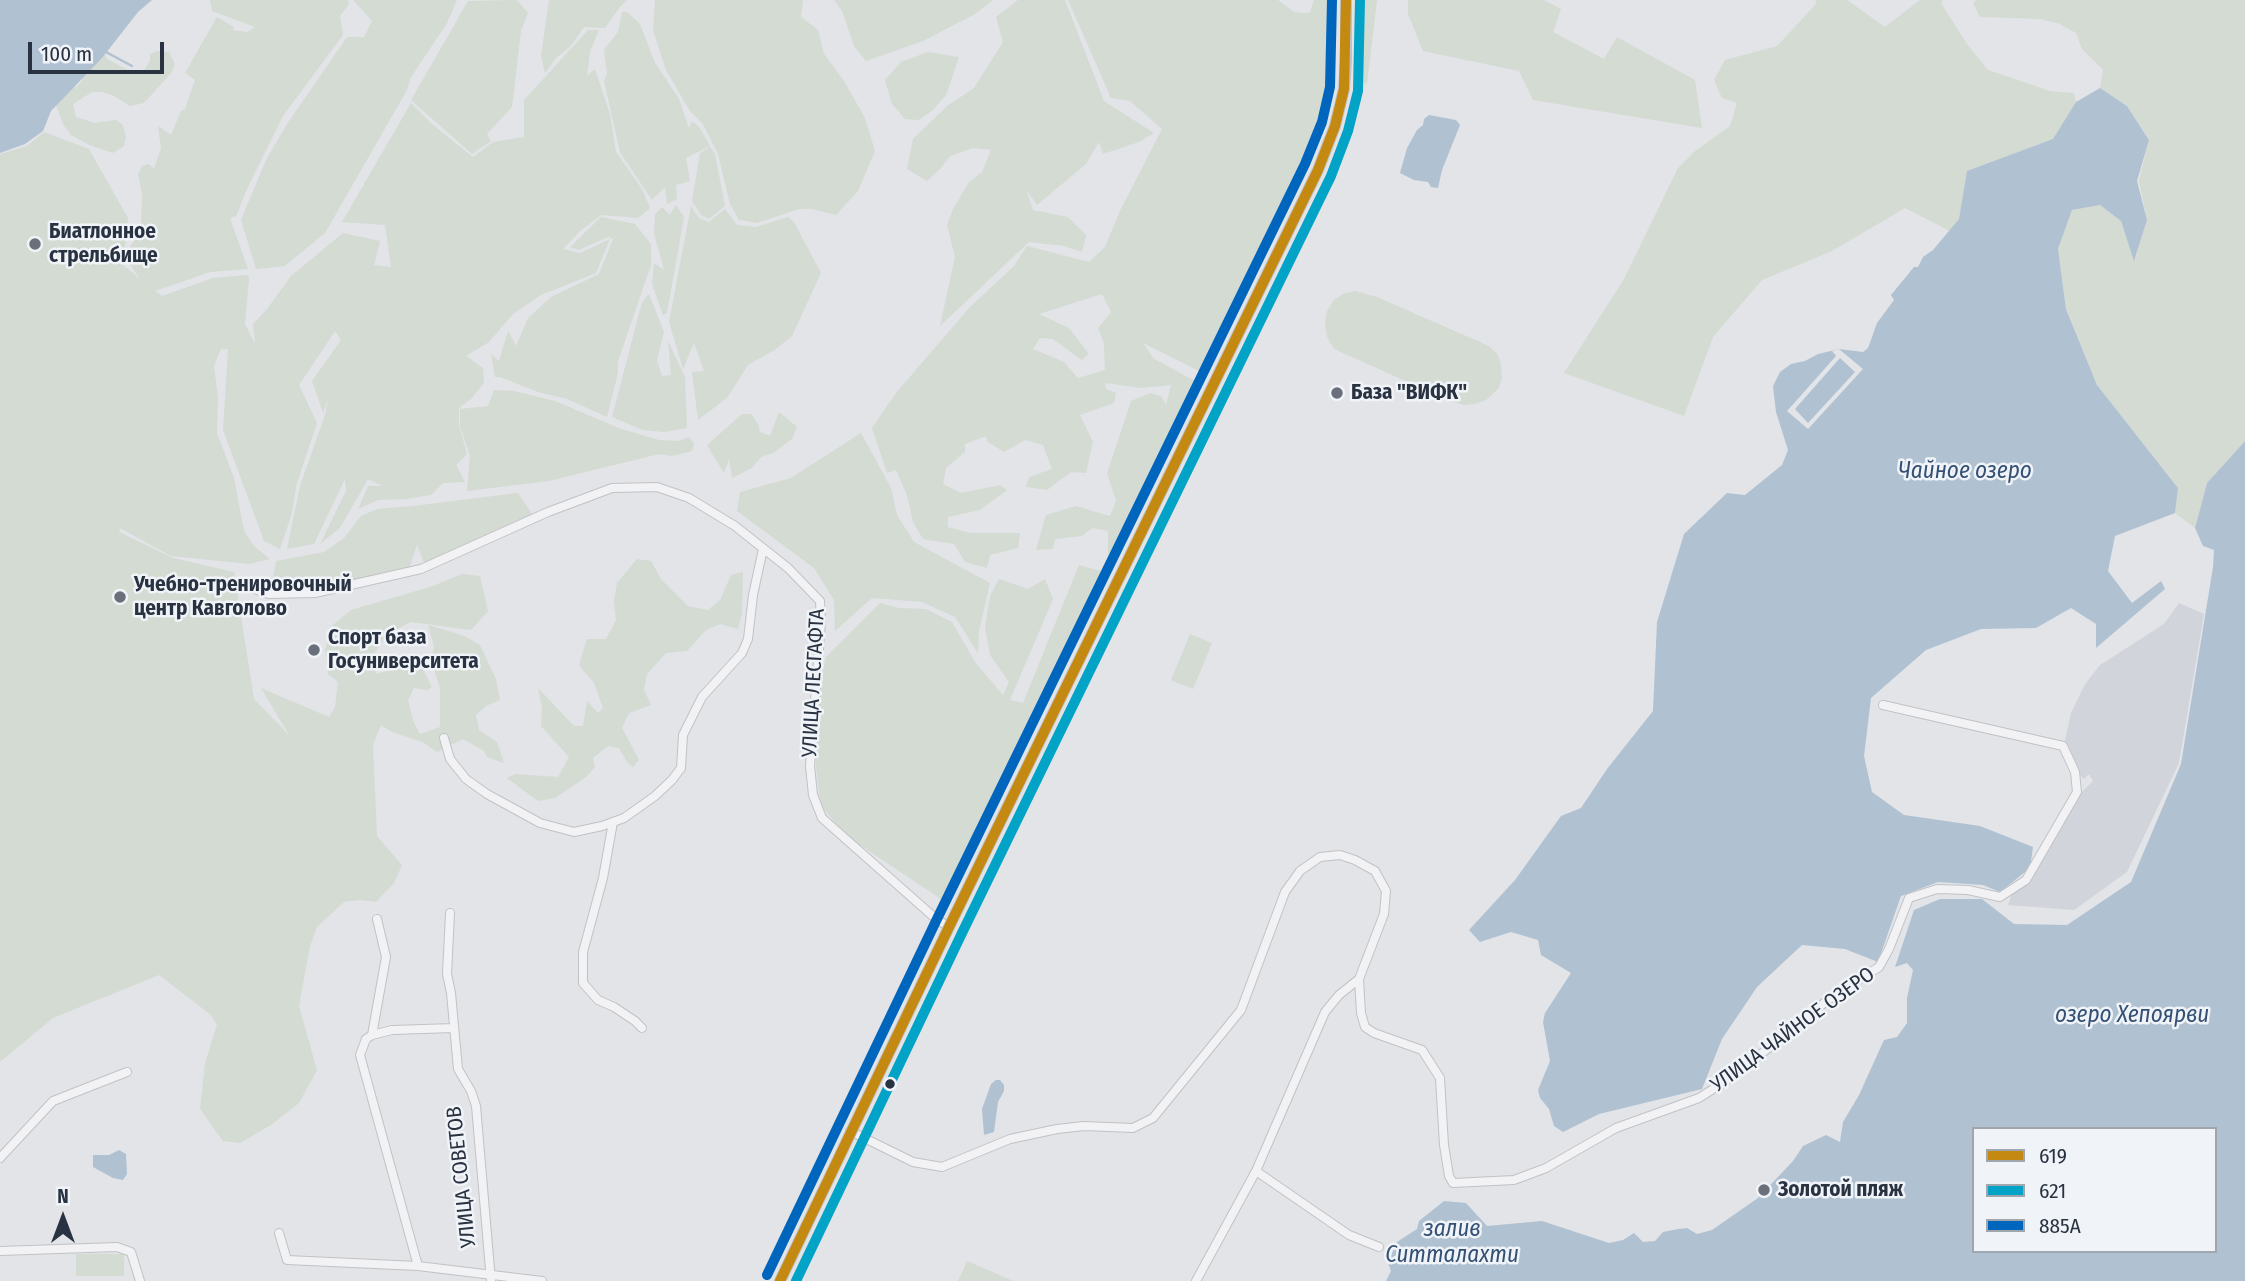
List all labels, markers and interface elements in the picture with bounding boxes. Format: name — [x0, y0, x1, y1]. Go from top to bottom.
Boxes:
scale bar — [32, 28, 168, 72]
text: 100 m — [41, 41, 92, 67]
place label: Биатлонное стрельбище — [49, 219, 158, 269]
marker: Биатлонное стрельбище — [27, 236, 43, 252]
place label: База "ВИФК" — [1351, 380, 1467, 406]
marker: База "ВИФК" — [1329, 385, 1345, 401]
water label: Чайное озеро — [1898, 458, 2032, 486]
place label: Учебно-тренировочный центр Кавголово — [134, 572, 352, 622]
marker: Учебно-тренировочный центр Кавголово — [112, 589, 128, 605]
street label: УЛИЦА ЛЕСГАФТА — [798, 608, 830, 758]
place label: Спорт база Госуниверситета — [328, 625, 479, 675]
marker: Спорт база Госуниверситета — [306, 642, 322, 658]
street label: УЛИЦА ЧАЙНОЕ ОЗЕРО — [1706, 962, 1880, 1098]
water label: озеро Хепоярви — [2055, 1002, 2209, 1030]
unlabelled marker — [883, 1077, 897, 1091]
street label: УЛИЦА СОВЕТОВ — [442, 1105, 482, 1249]
legend — [1972, 1127, 2217, 1253]
text: 619 — [2039, 1143, 2067, 1169]
place label: Золотой пляж — [1778, 1177, 1903, 1203]
text: 621 — [2039, 1178, 2066, 1204]
marker: Золотой пляж — [1756, 1182, 1772, 1198]
north arrow — [28, 1183, 98, 1253]
text: N — [57, 1185, 69, 1208]
text: 885А — [2039, 1213, 2081, 1239]
water label: залив Ситталахти — [1385, 1216, 1519, 1270]

